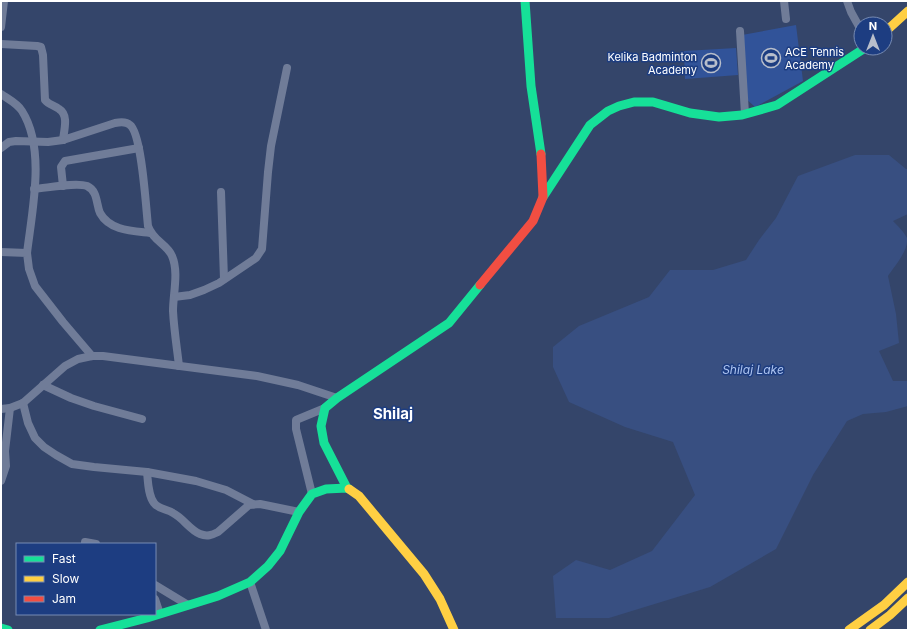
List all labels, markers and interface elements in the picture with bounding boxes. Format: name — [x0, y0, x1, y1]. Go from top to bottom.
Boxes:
north arrow — [853, 16, 893, 56]
text: N — [869, 19, 877, 33]
place label: ACE Tennis Academy — [785, 45, 844, 72]
sports icon: ACE Tennis Academy — [760, 47, 782, 69]
place label: Kelika Badminton Academy — [608, 50, 697, 77]
sports icon: Kelika Badminton Academy — [700, 52, 722, 74]
water label: Shilaj Lake — [722, 362, 784, 377]
district label: Shilaj — [373, 404, 413, 423]
legend — [16, 543, 156, 615]
text: Fast — [52, 551, 76, 566]
text: Slow — [52, 571, 80, 586]
text: Jam — [52, 591, 76, 606]

